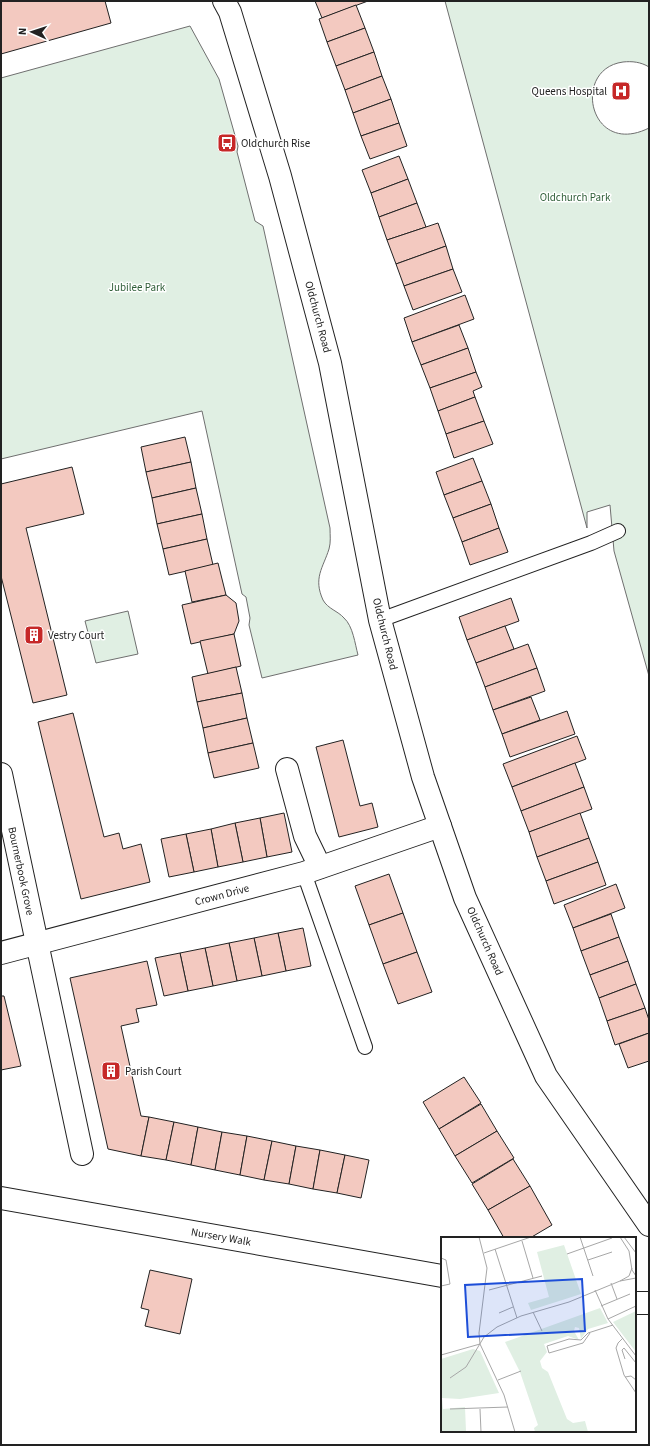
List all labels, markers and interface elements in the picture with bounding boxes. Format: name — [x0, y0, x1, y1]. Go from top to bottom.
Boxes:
north arrow — [12, 12, 52, 52]
text: N — [15, 27, 30, 36]
hospital icon: Queens Hospital — [610, 80, 632, 102]
place label: Queens Hospital — [532, 84, 607, 99]
bus stop icon: Oldchurch Rise — [216, 132, 238, 154]
place label: Oldchurch Rise — [241, 136, 311, 151]
park label: Oldchurch Park — [540, 190, 611, 205]
street label: Oldchurch Road — [301, 279, 335, 355]
park label: Jubilee Park — [109, 280, 166, 295]
street label: Oldchurch Road — [369, 596, 401, 672]
building icon: Vestry Court — [23, 624, 45, 646]
place label: Vestry Court — [48, 628, 105, 643]
street label: Bournerbook Grove — [4, 825, 38, 917]
street label: Crown Drive — [193, 880, 251, 909]
street label: Oldchurch Road — [463, 904, 507, 978]
building icon: Parish Court — [100, 1060, 122, 1082]
place label: Parish Court — [125, 1064, 182, 1079]
street label: Nursery Walk — [190, 1224, 253, 1250]
inset map — [441, 1237, 636, 1432]

